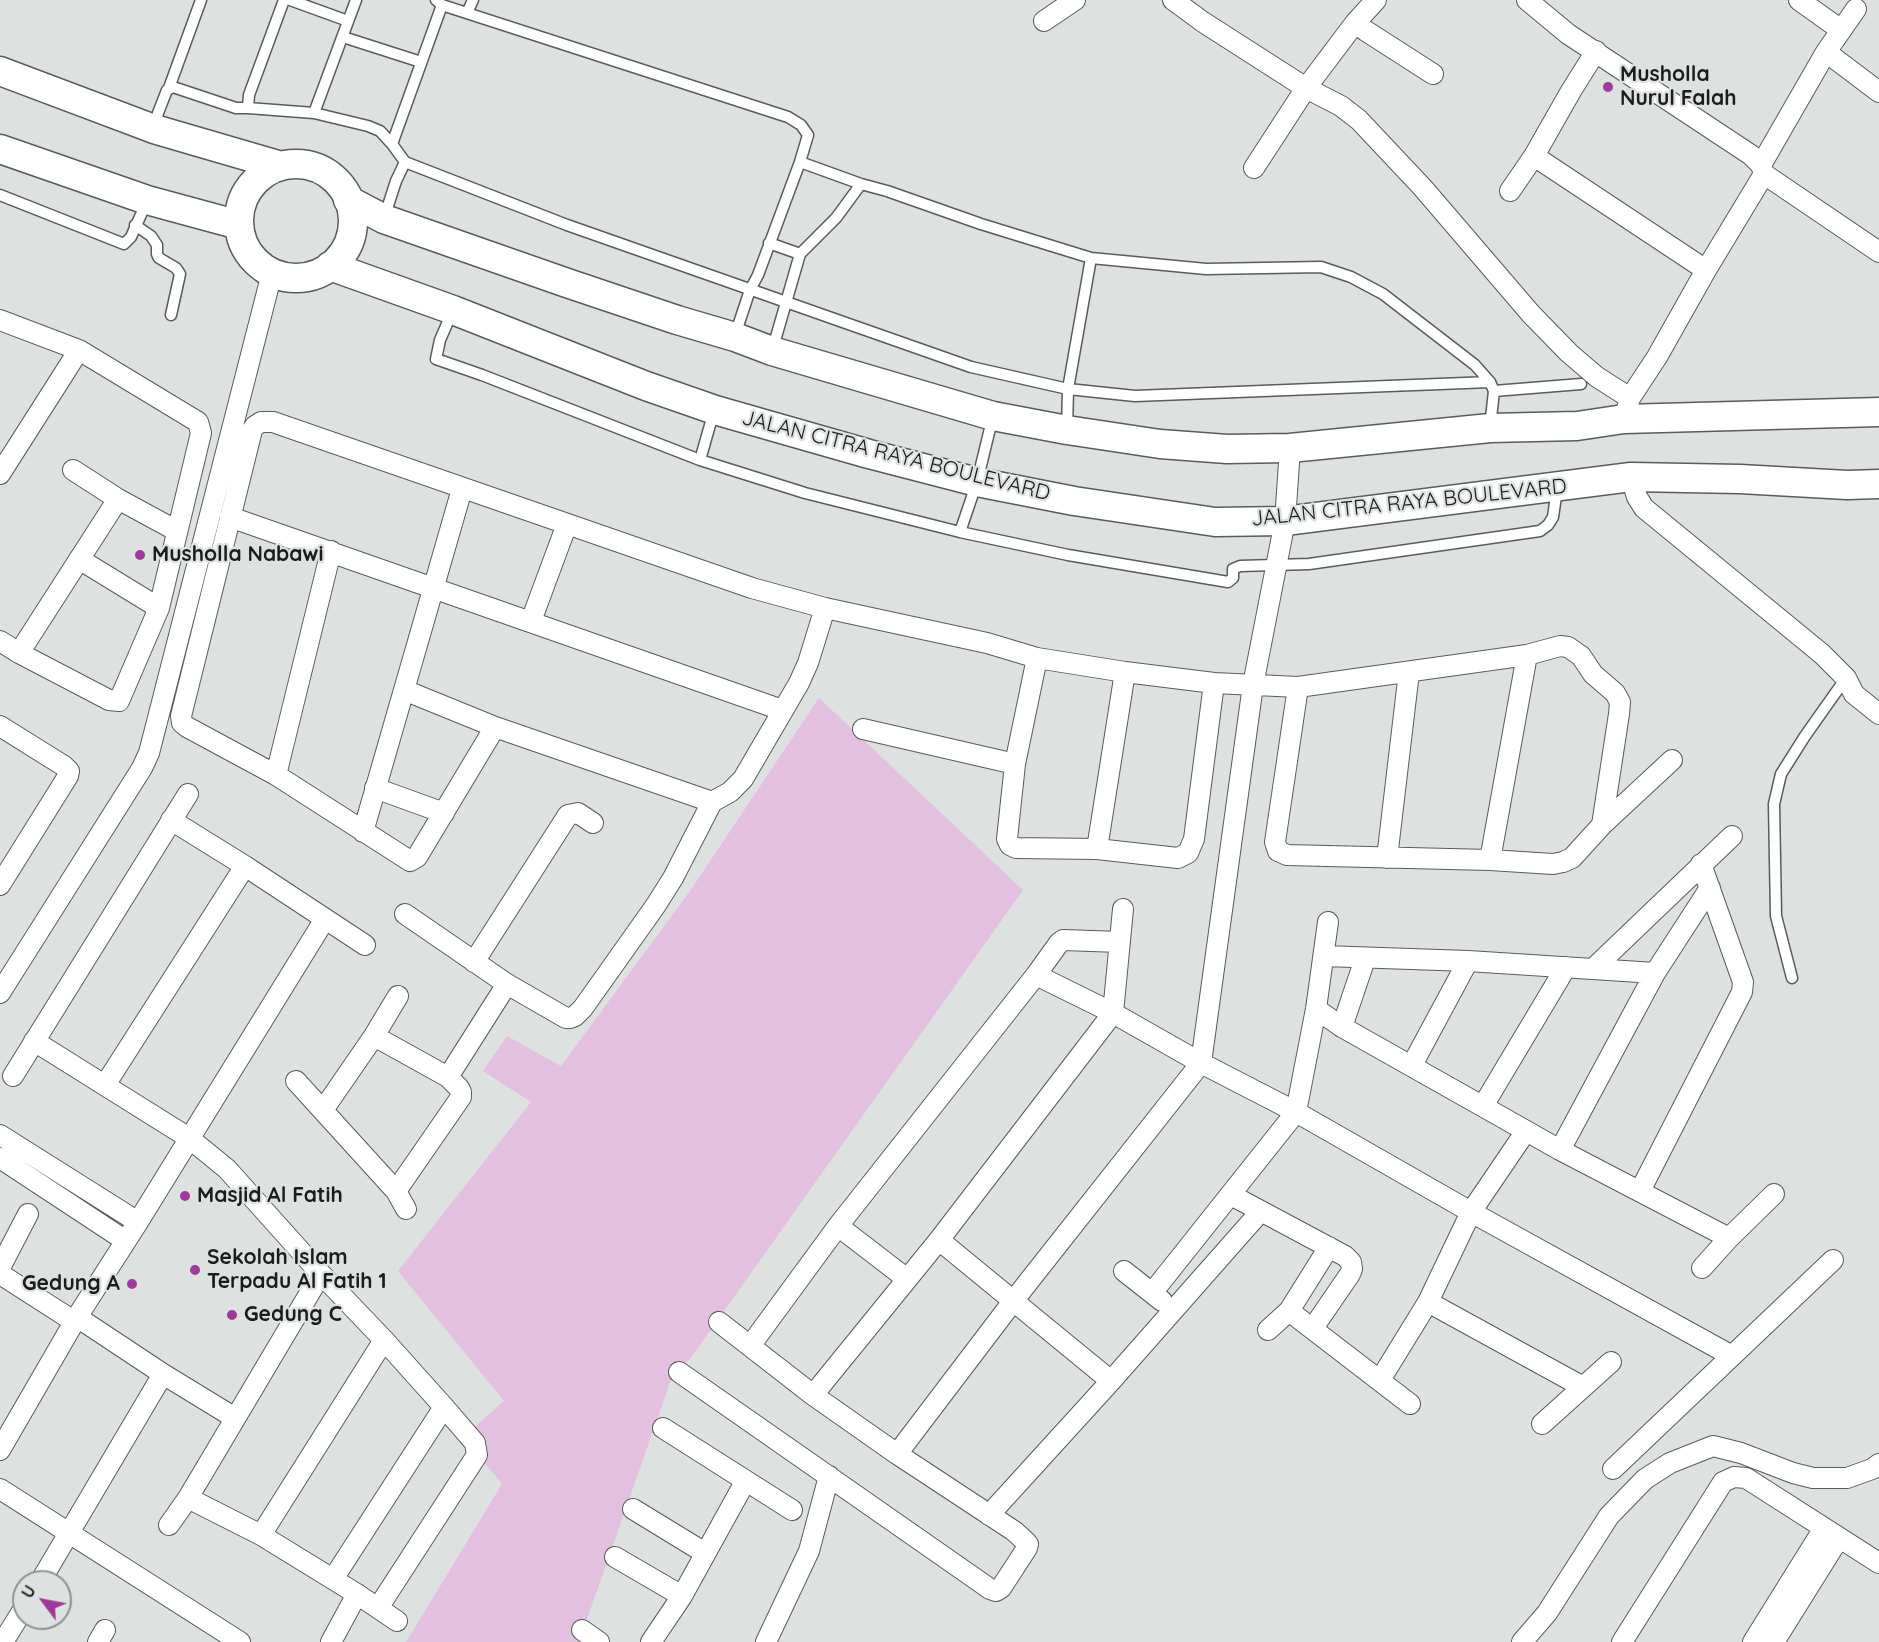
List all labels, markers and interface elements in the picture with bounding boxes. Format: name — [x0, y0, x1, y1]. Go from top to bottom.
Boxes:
place label: Musholla Nurul Falah — [1620, 62, 1736, 112]
marker: Musholla Nurul Falah — [1601, 80, 1615, 94]
street label: JALAN CITRA RAYA BOULEVARD — [739, 405, 1053, 507]
street label: JALAN CITRA RAYA BOULEVARD — [1250, 474, 1568, 532]
place label: Musholla Nabawi — [152, 542, 323, 568]
marker: Musholla Nabawi — [133, 548, 147, 562]
place label: Masjid Al Fatih — [197, 1183, 343, 1209]
marker: Masjid Al Fatih — [178, 1189, 192, 1203]
place label: Sekolah Islam Terpadu Al Fatih 1 — [207, 1245, 387, 1295]
marker: Sekolah Islam Terpadu Al Fatih 1 — [188, 1263, 202, 1277]
place label: Gedung A — [22, 1271, 120, 1297]
marker: Gedung A — [125, 1277, 139, 1291]
place label: Gedung C — [244, 1302, 342, 1328]
marker: Gedung C — [225, 1308, 239, 1322]
north arrow — [12, 1570, 72, 1630]
text: U — [17, 1581, 40, 1602]

